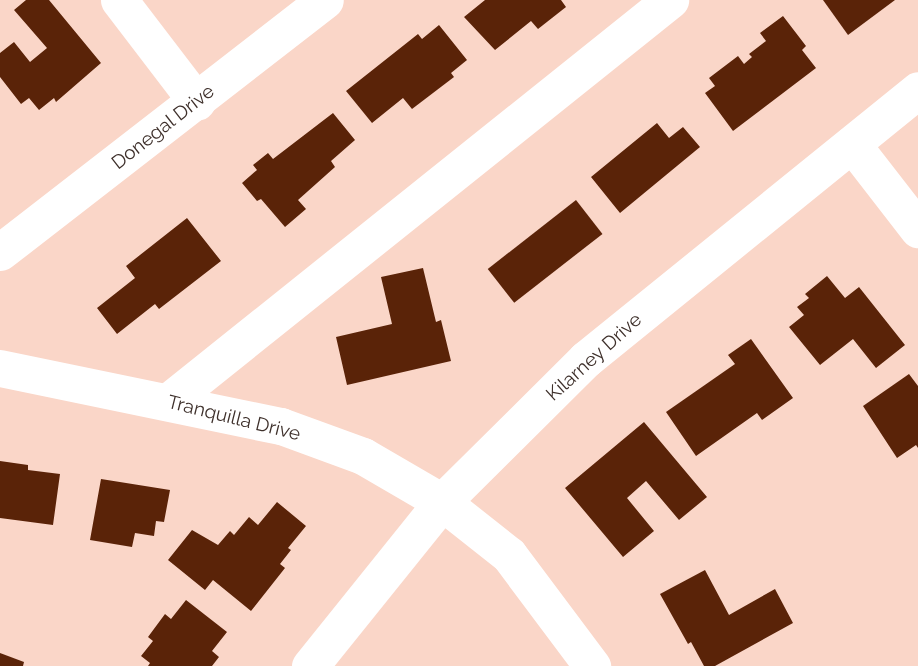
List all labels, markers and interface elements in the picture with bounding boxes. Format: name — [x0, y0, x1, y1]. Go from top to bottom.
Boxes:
street label: Donegal Drive — [107, 80, 219, 174]
street label: Kilarney Drive — [541, 308, 647, 406]
street label: Tranquilla Drive — [165, 390, 303, 446]

